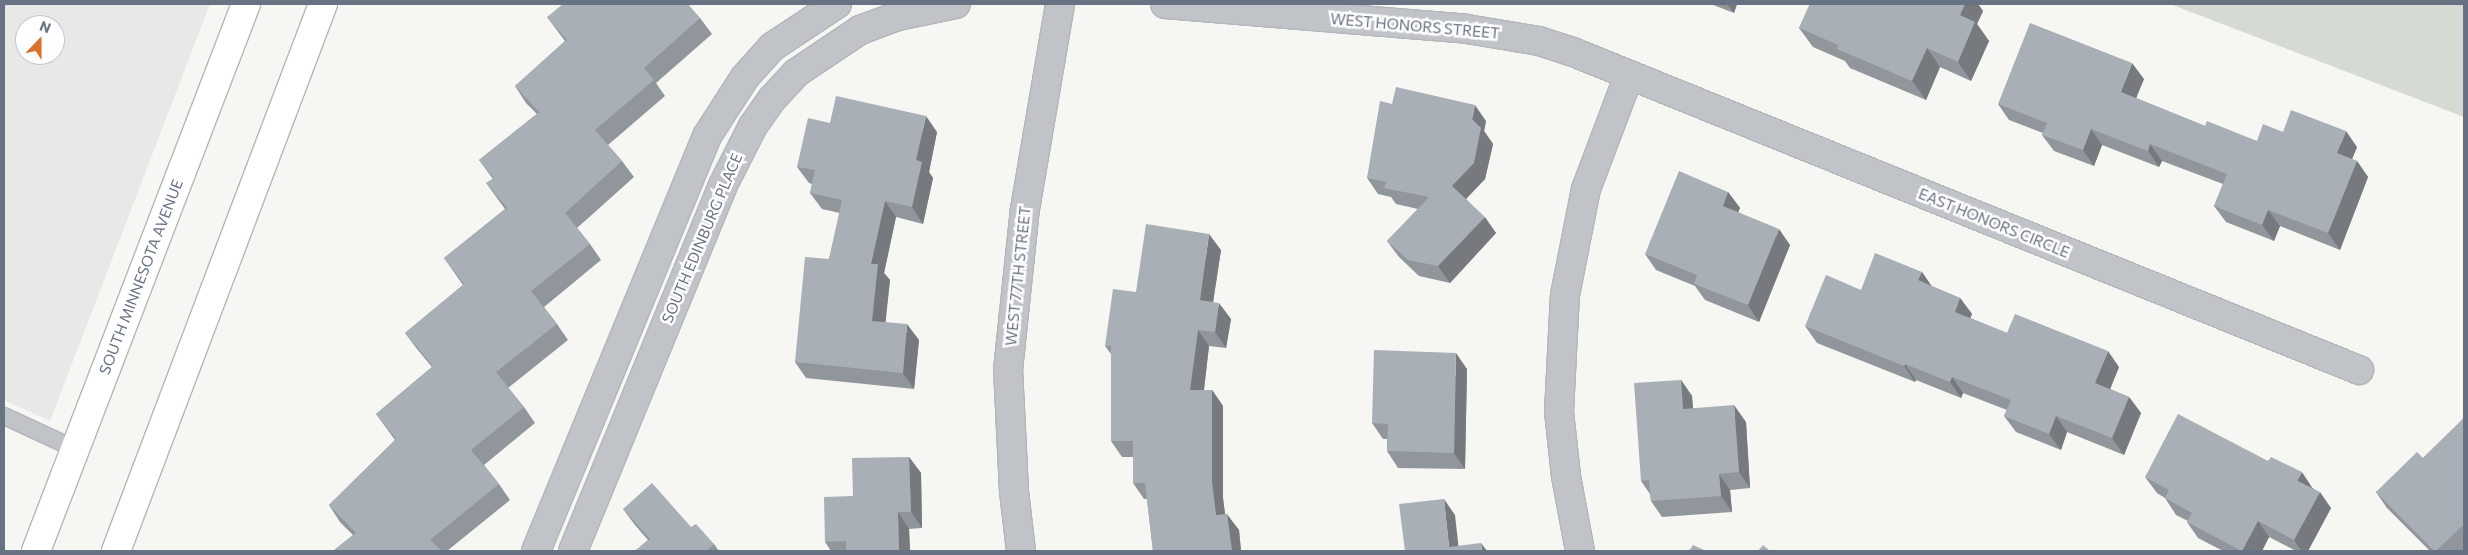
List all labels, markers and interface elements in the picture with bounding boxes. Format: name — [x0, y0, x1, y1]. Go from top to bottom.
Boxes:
street label: WEST HONORS STREET — [1330, 10, 1500, 42]
north arrow — [15, 15, 65, 65]
text: N — [37, 17, 53, 36]
street label: SOUTH EDINBURG PLACE — [658, 150, 746, 326]
street label: SOUTH MINNESOTA AVENUE — [95, 177, 187, 377]
street label: EAST HONORS CIRCLE — [1916, 184, 2072, 262]
street label: WEST 77TH STREET — [1002, 205, 1034, 347]

